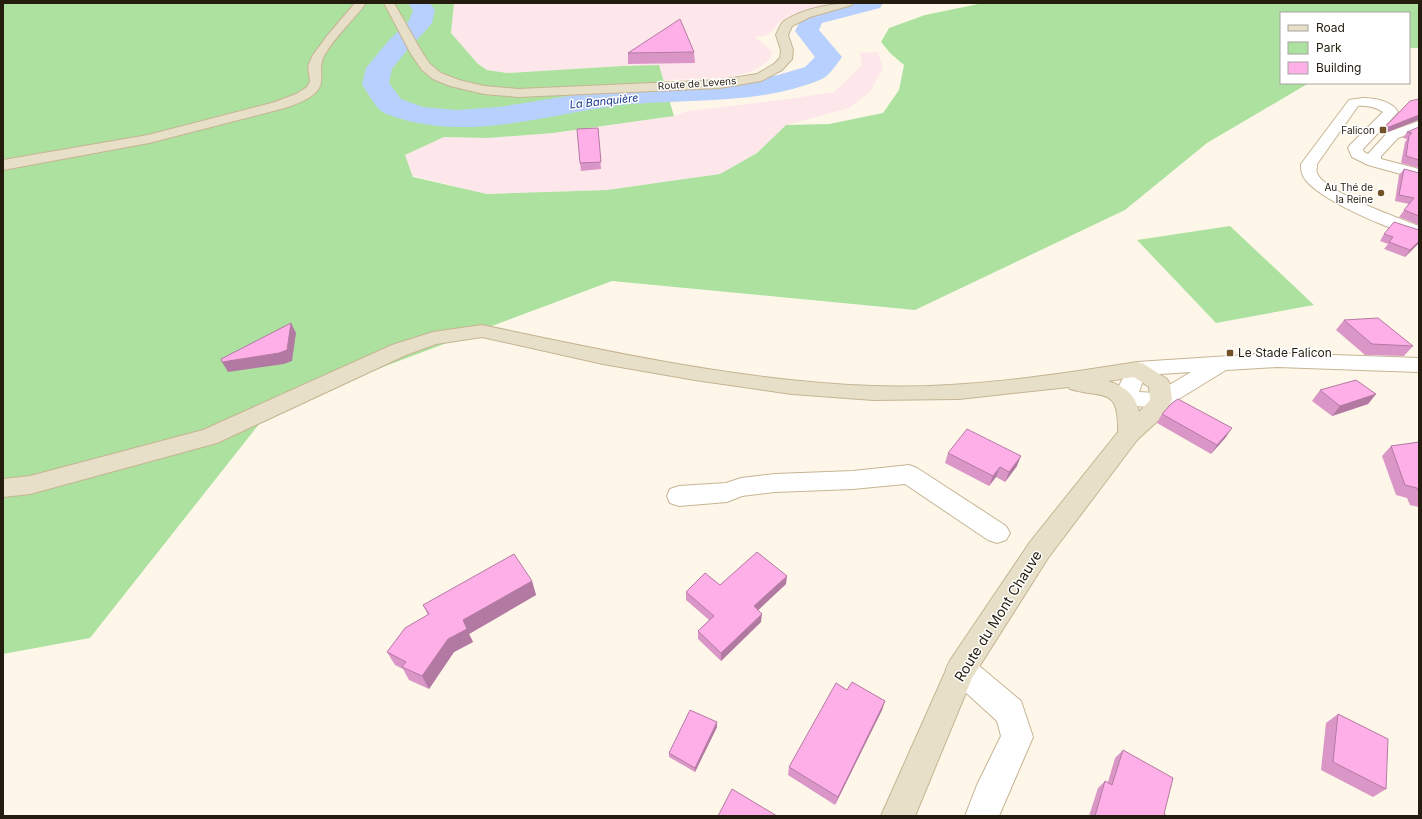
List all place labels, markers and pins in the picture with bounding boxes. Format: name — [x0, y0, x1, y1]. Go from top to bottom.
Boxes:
place label: Falicon — [1341, 124, 1375, 136]
marker: Falicon — [1378, 125, 1388, 135]
place label: Au Thé de la Reine — [1324, 181, 1373, 205]
marker: Au Thé de la Reine — [1376, 188, 1386, 198]
place label: Le Stade Falicon — [1238, 345, 1332, 360]
marker: Le Stade Falicon — [1225, 348, 1235, 358]

